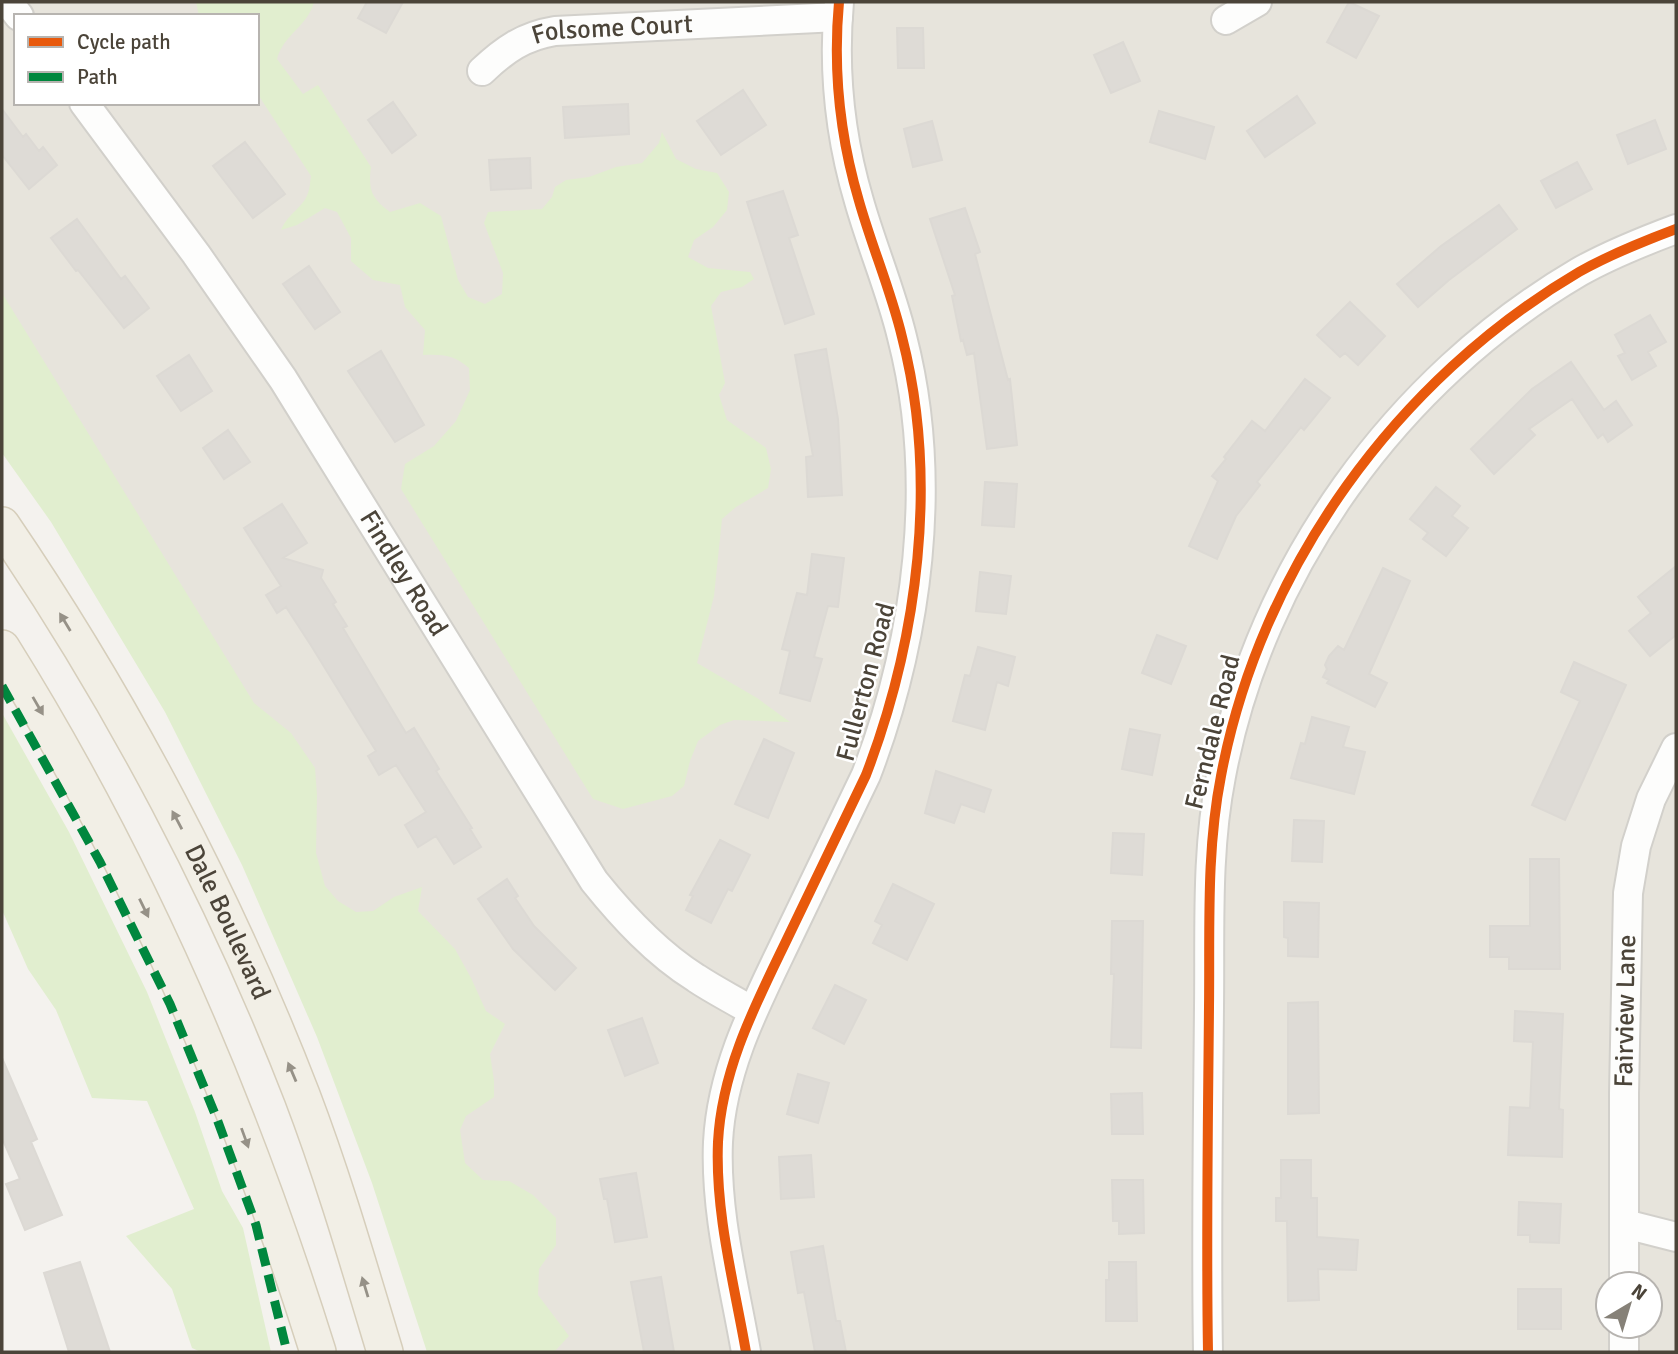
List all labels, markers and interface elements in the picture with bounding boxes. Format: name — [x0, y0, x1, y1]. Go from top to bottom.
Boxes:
street label: Folsome Court — [528, 8, 693, 52]
legend — [14, 14, 259, 105]
text: Cycle path — [77, 29, 171, 55]
text: Path — [77, 64, 118, 90]
street label: Findley Road — [352, 505, 454, 642]
street label: Fullerton Road — [829, 599, 903, 765]
one-way arrow — [59, 613, 71, 632]
street label: Ferndale Road — [1178, 651, 1248, 813]
one-way arrow — [32, 697, 44, 716]
one-way arrow — [172, 810, 183, 830]
street label: Dale Boulevard — [177, 839, 277, 1005]
one-way arrow — [138, 898, 150, 918]
street label: Fairview Lane — [1608, 934, 1643, 1088]
one-way arrow — [286, 1061, 297, 1082]
one-way arrow — [240, 1128, 251, 1149]
north arrow — [1594, 1270, 1664, 1340]
one-way arrow — [360, 1276, 370, 1297]
text: N — [1626, 1279, 1651, 1306]

